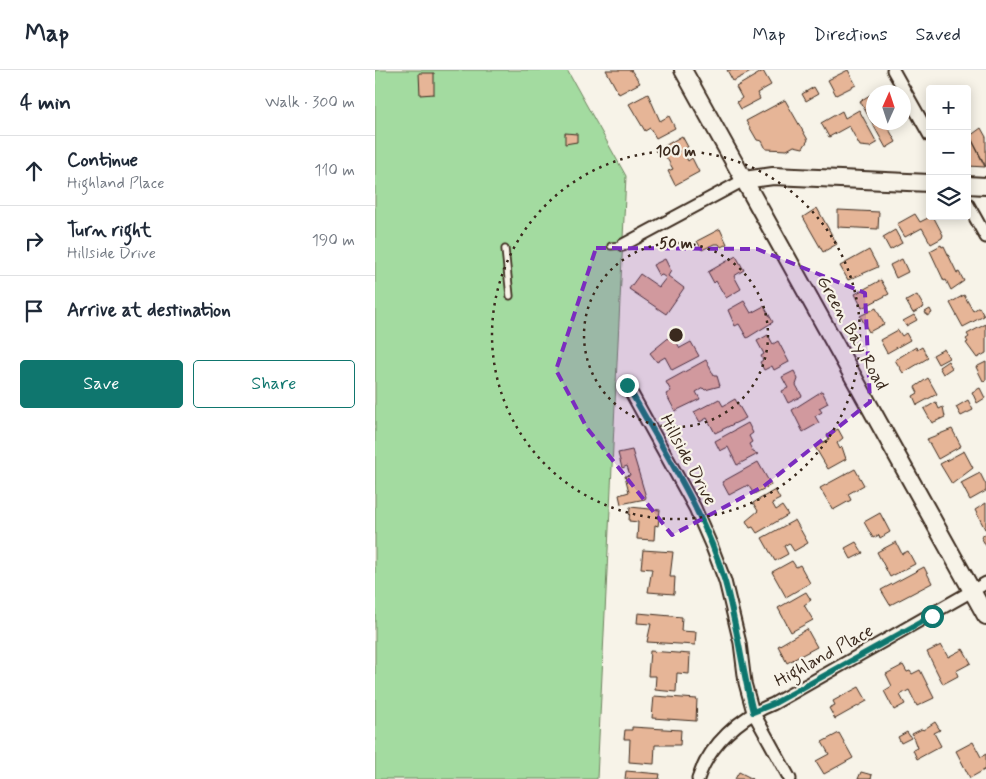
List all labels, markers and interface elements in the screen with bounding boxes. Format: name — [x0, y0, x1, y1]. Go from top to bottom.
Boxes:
text: Map — [25, 19, 69, 50]
text: Map — [753, 23, 786, 47]
text: Directions — [814, 23, 888, 47]
text: Saved — [916, 23, 961, 47]
north arrow — [866, 85, 911, 130]
map controls — [926, 85, 971, 220]
button: + — [926, 85, 971, 130]
text: 4 min — [20, 89, 71, 117]
text: Walk · 300 m — [265, 92, 355, 113]
button: − — [926, 130, 971, 175]
text: 100 m — [656, 142, 696, 162]
text: Continue — [67, 148, 138, 173]
icon: ahead — [20, 157, 48, 185]
text: 110 m — [314, 160, 355, 181]
text: Highland Place — [67, 173, 164, 194]
button: layers — [926, 175, 971, 220]
text: Turn right — [67, 218, 151, 243]
icon: right — [20, 227, 48, 255]
text: 190 m — [312, 230, 355, 251]
text: 50 m — [659, 234, 693, 254]
text: Hillside Drive — [67, 243, 156, 264]
street label: Green Bay Road — [811, 271, 893, 395]
icon: arrive — [20, 297, 48, 325]
text: Arrive at destination — [67, 298, 231, 323]
centre of rings — [667, 326, 685, 344]
button: Save — [20, 360, 183, 408]
button: Share — [193, 360, 355, 408]
route end — [616, 374, 639, 397]
street label: Hillside Drive — [654, 410, 722, 510]
route start — [921, 605, 944, 628]
street label: Highland Place — [770, 619, 879, 695]

